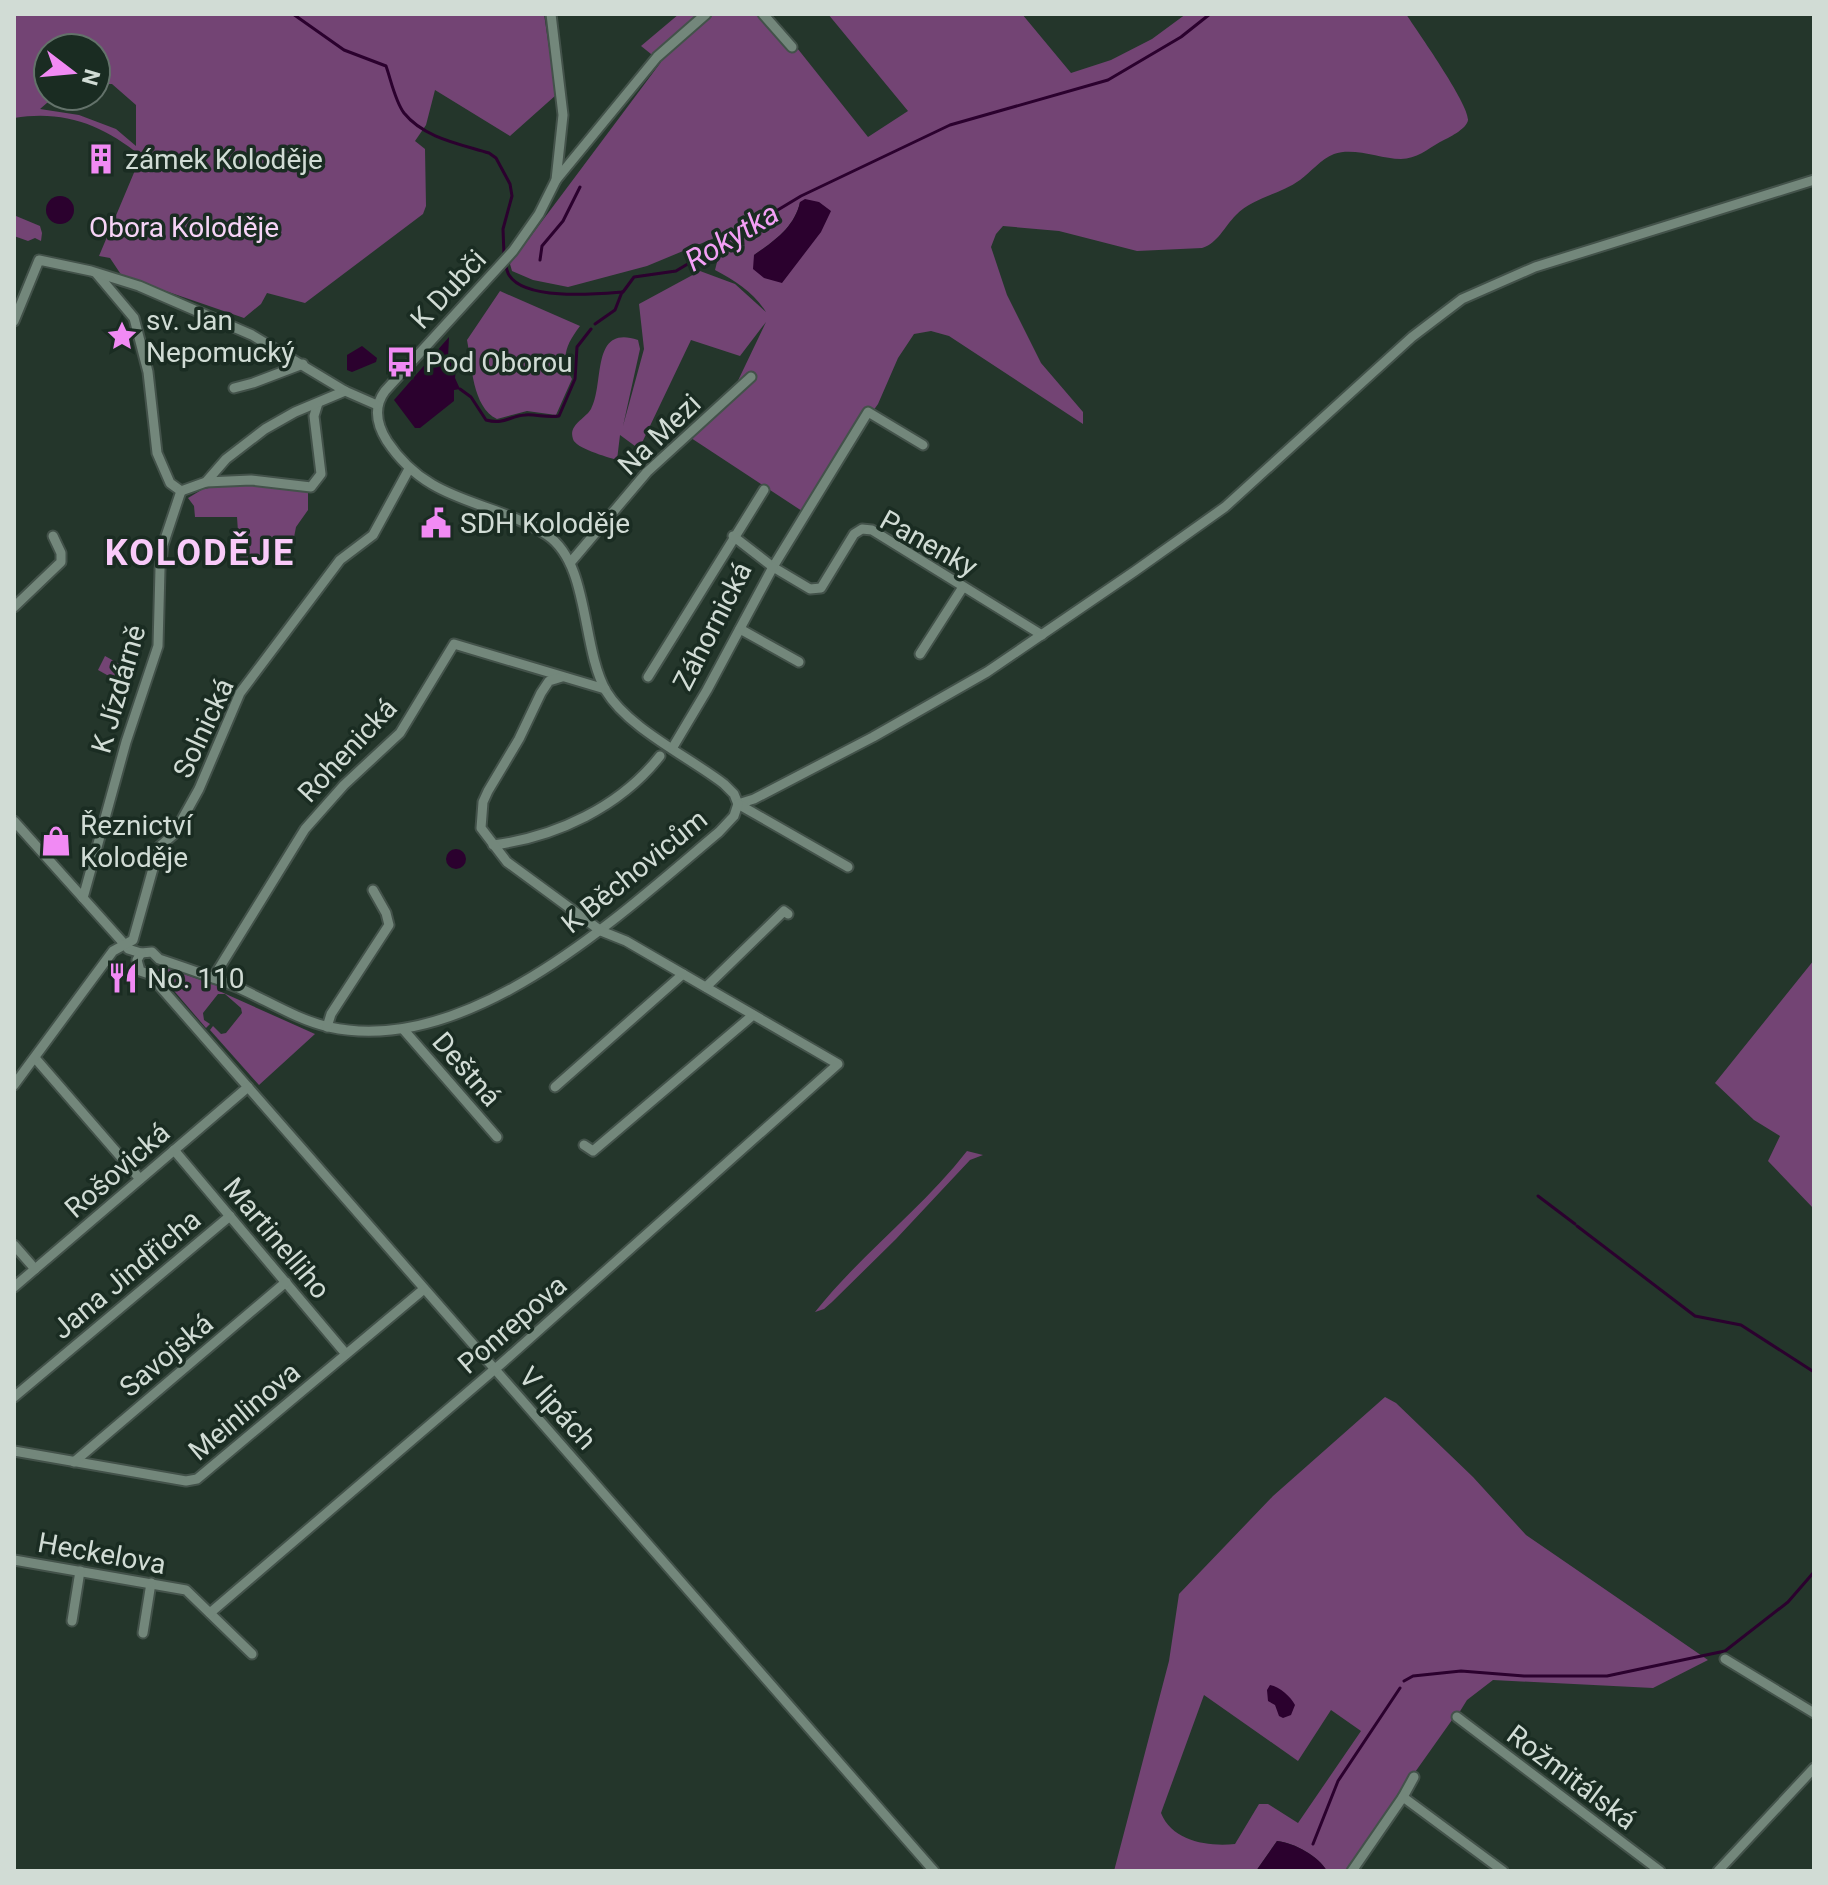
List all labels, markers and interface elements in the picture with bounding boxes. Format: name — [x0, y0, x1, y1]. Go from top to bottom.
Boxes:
north arrow — [32, 32, 112, 112]
text: N — [77, 66, 105, 88]
building icon: zámek Koloděje — [84, 142, 118, 176]
place label: zámek Koloděje — [125, 143, 323, 176]
water label: Rokytka — [679, 195, 785, 278]
park label: Obora Koloděje — [89, 211, 279, 244]
street label: K Dubči — [404, 243, 493, 336]
place label: sv. Jan Nepomucký — [146, 304, 295, 369]
place icon: sv. Jan Nepomucký — [105, 319, 139, 353]
bus stop icon: Pod Oborou — [384, 345, 418, 379]
place label: Pod Oborou — [425, 346, 573, 379]
street label: Na Mezi — [611, 387, 708, 482]
street label: Panenky — [874, 503, 983, 584]
public building icon: SDH Koloděje — [419, 506, 453, 540]
place label: SDH Koloděje — [460, 507, 630, 540]
district label: KOLODĚJE — [105, 531, 295, 574]
street label: Záhornická — [666, 557, 759, 696]
street label: K Jízdárně — [85, 621, 152, 757]
street label: Solnická — [166, 673, 241, 783]
street label: Rohenická — [291, 692, 404, 809]
street label: K Běchovicům — [555, 803, 714, 940]
place label: Řeznictví Koloděje — [80, 809, 194, 874]
shop icon: Řeznictví Koloděje — [39, 824, 73, 858]
restaurant icon: No. 110 — [106, 961, 140, 995]
place label: No. 110 — [147, 962, 244, 995]
street label: Deštná — [425, 1025, 508, 1113]
street label: Rošovická — [58, 1116, 176, 1225]
street label: Martinelliho — [216, 1171, 337, 1306]
street label: Jana Jindřicha — [45, 1203, 207, 1346]
street label: Ponrepova — [451, 1268, 573, 1380]
street label: Savojská — [113, 1307, 220, 1404]
street label: Meinlinova — [182, 1355, 307, 1467]
street label: V lipách — [512, 1360, 603, 1456]
street label: Heckelova — [35, 1526, 168, 1581]
street label: Rožmitálská — [1501, 1718, 1643, 1837]

